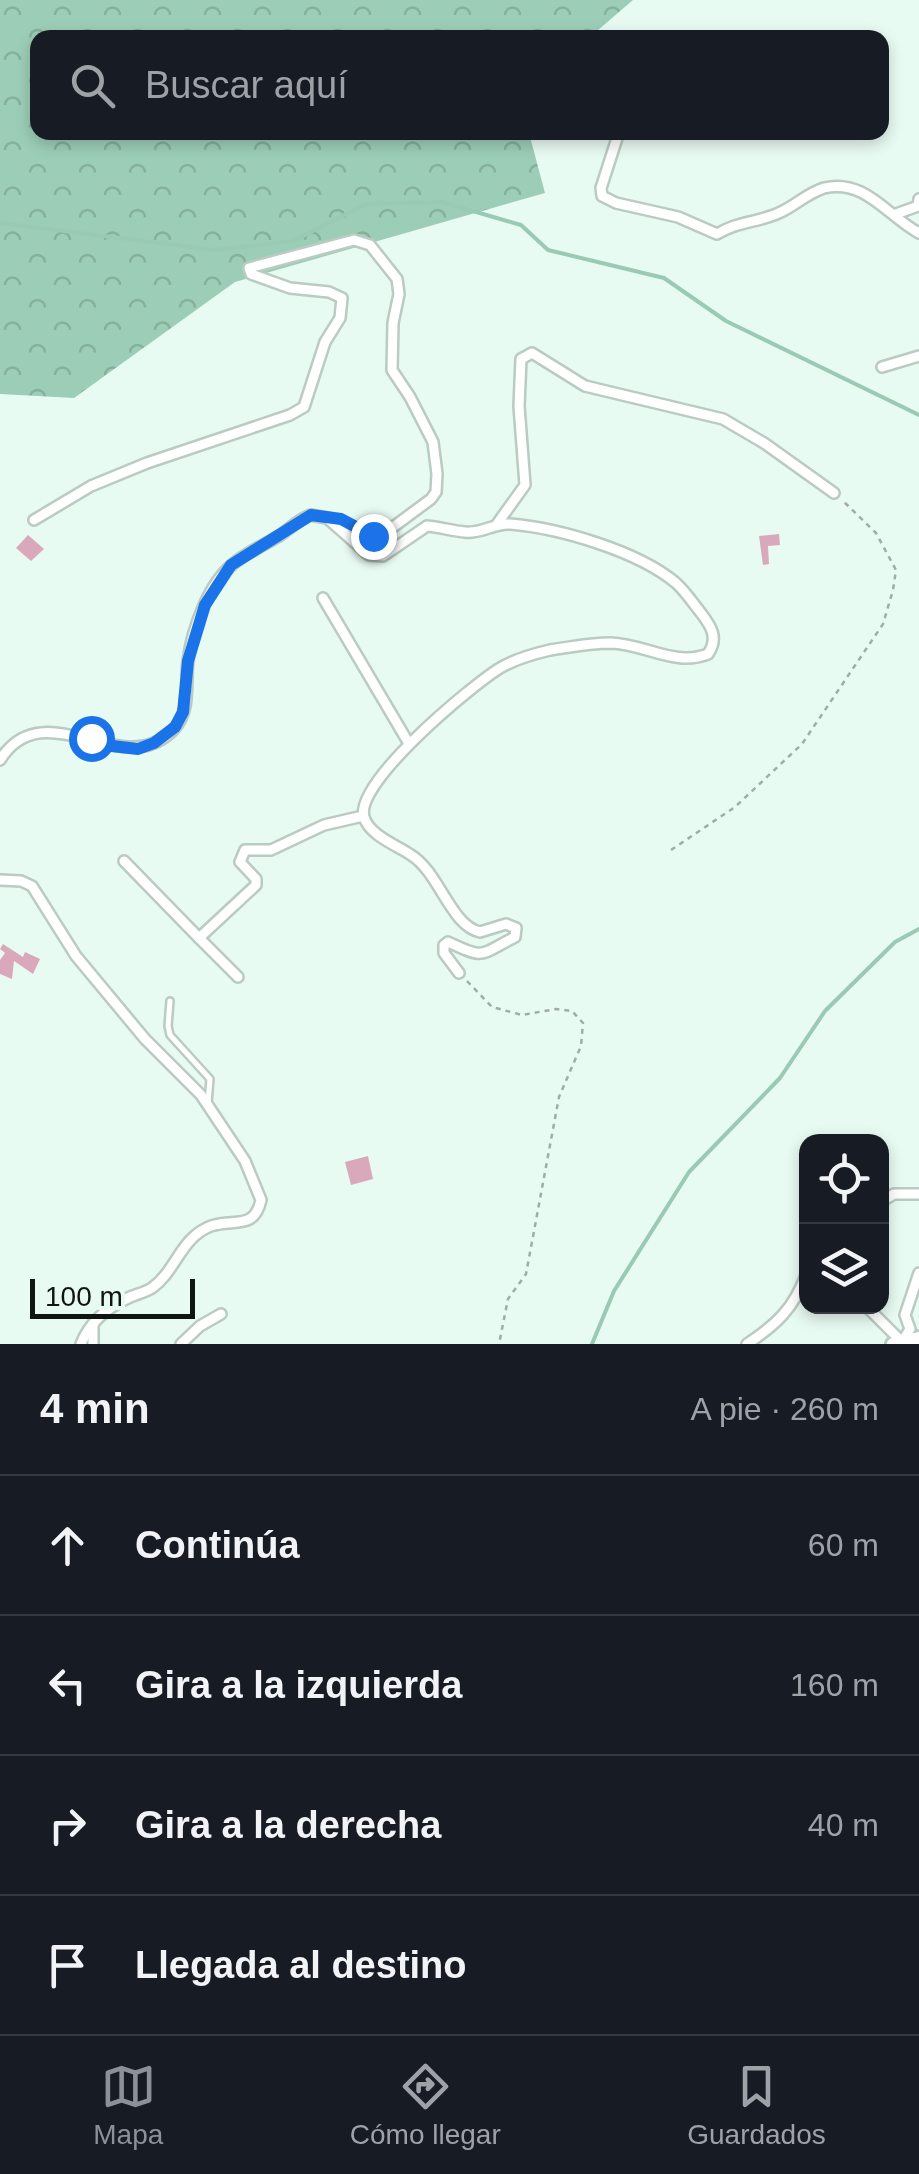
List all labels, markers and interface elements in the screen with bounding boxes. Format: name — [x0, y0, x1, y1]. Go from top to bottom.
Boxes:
search box — [30, 30, 889, 140]
icon: search — [65, 58, 120, 113]
text: Buscar aquí — [145, 64, 348, 106]
route end — [351, 514, 397, 560]
route start — [69, 716, 115, 762]
map controls — [799, 1134, 889, 1314]
button: locate — [799, 1134, 889, 1224]
button: layers — [799, 1224, 889, 1314]
scale bar — [30, 1274, 195, 1318]
text: 100 m — [45, 1281, 123, 1312]
text: 4 min — [40, 1385, 150, 1432]
text: A pie · 260 m — [690, 1391, 879, 1427]
icon: ahead — [40, 1518, 95, 1573]
text: Continúa — [135, 1524, 300, 1566]
text: 60 m — [808, 1527, 879, 1563]
icon: left — [40, 1658, 95, 1713]
text: Gira a la izquierda — [135, 1664, 462, 1706]
text: 160 m — [790, 1667, 879, 1703]
icon: right — [40, 1798, 95, 1853]
text: Gira a la derecha — [135, 1804, 441, 1846]
text: 40 m — [808, 1807, 879, 1843]
icon: arrive — [40, 1938, 95, 1993]
text: Llegada al destino — [135, 1944, 467, 1986]
tab: Mapa — [93, 2059, 163, 2151]
tab: Cómo llegar — [350, 2059, 501, 2151]
tab: Guardados — [687, 2059, 826, 2151]

